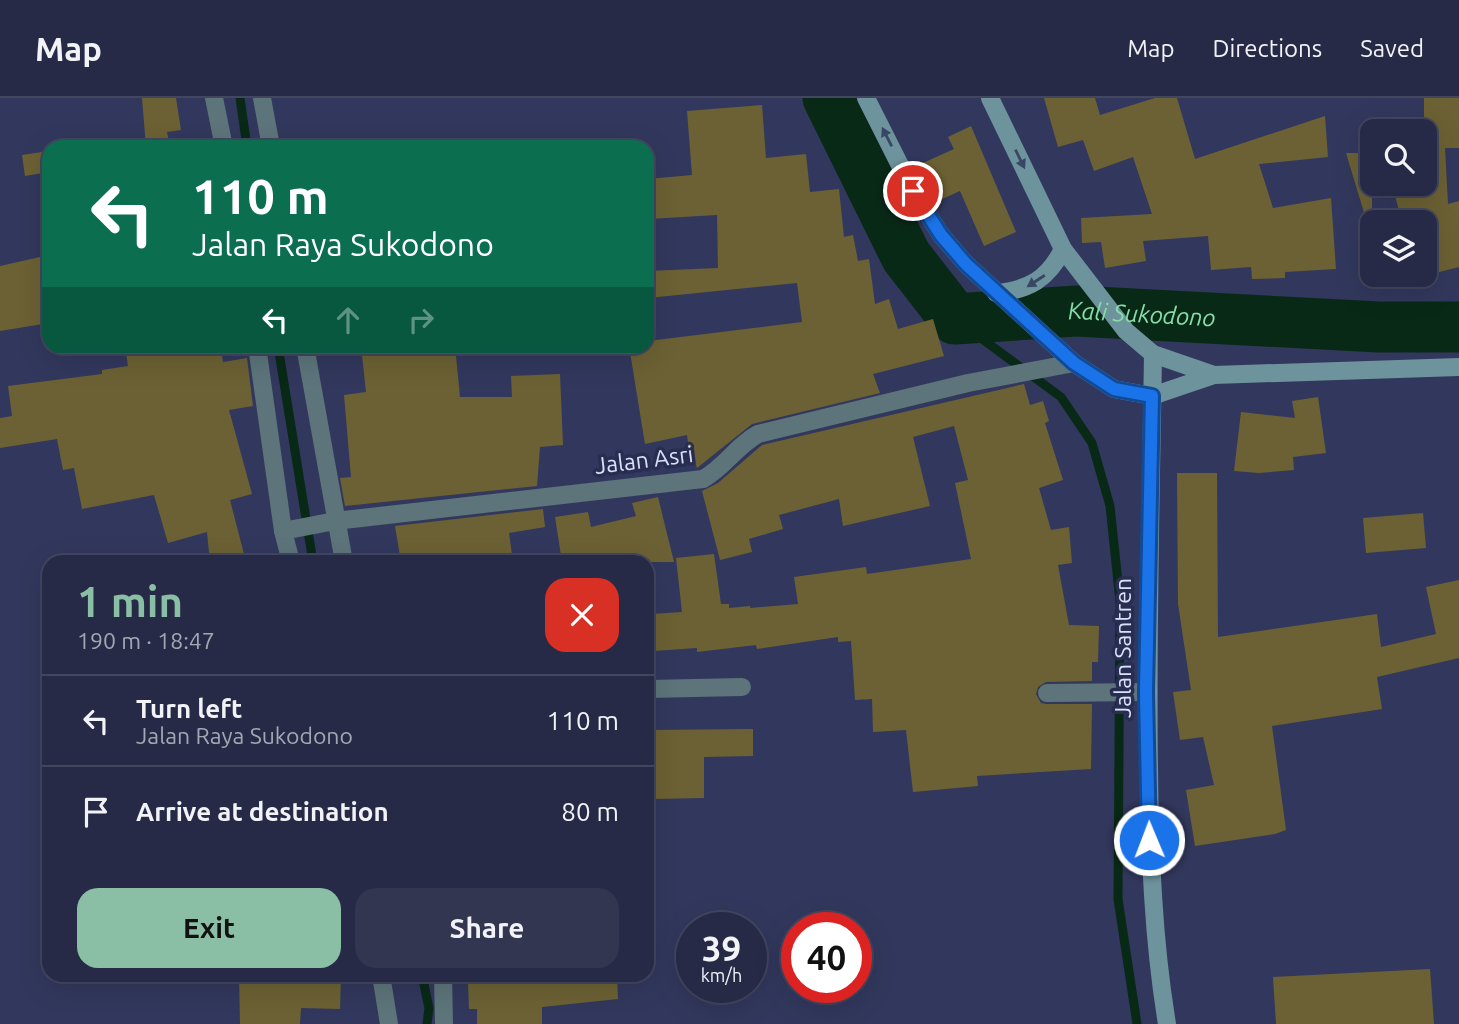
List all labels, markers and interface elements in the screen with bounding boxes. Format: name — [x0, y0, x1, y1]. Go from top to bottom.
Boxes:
text: Map — [35, 30, 102, 67]
text: Map — [1127, 35, 1174, 62]
text: Directions — [1212, 35, 1322, 62]
text: Saved — [1360, 35, 1424, 62]
map controls — [1360, 119, 1437, 287]
button: search — [1360, 119, 1437, 196]
one-way arrow — [881, 127, 892, 147]
one-way arrow — [1014, 149, 1025, 169]
pin — [883, 161, 943, 221]
icon: left — [77, 168, 168, 259]
text: 110 m — [192, 168, 329, 223]
icon: arrive — [894, 172, 932, 210]
button: layers — [1360, 210, 1437, 287]
text: Jalan Raya Sukodono — [192, 226, 494, 262]
one-way arrow — [1026, 275, 1046, 288]
water label: Kali Sukodono — [1067, 296, 1216, 331]
icon: left — [256, 301, 294, 339]
icon: ahead — [329, 301, 367, 339]
icon: right — [402, 301, 440, 339]
street label: Jalan Asri — [593, 441, 695, 478]
text: 1 min — [77, 578, 183, 625]
button: close — [545, 578, 619, 652]
street label: Jalan Santren — [1110, 578, 1135, 718]
text: 190 m · 18:47 — [77, 628, 215, 653]
text: Turn left — [136, 694, 242, 723]
icon: left — [77, 702, 115, 740]
text: 110 m — [547, 706, 619, 735]
text: Jalan Raya Sukodono — [136, 723, 353, 748]
icon: arrive — [77, 793, 115, 831]
text: Arrive at destination — [136, 797, 389, 826]
text: 80 m — [561, 797, 619, 826]
position arrow — [1112, 803, 1186, 877]
button: Exit — [77, 888, 341, 968]
button: Share — [355, 888, 619, 968]
speed limit sign: 40 — [781, 912, 872, 1003]
text: 39 — [702, 928, 741, 968]
text: km/h — [701, 965, 742, 985]

